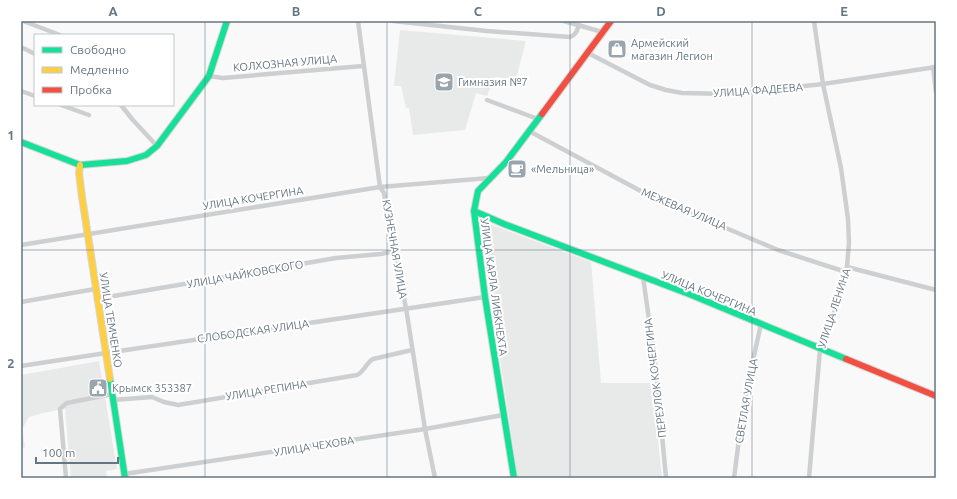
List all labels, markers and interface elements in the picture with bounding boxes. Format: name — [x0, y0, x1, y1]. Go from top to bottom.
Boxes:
text: A — [108, 4, 118, 18]
text: B — [292, 4, 301, 18]
text: C — [474, 4, 483, 18]
text: D — [656, 4, 666, 18]
text: E — [840, 4, 848, 18]
legend — [34, 34, 174, 106]
place label: Армейский магазин Легион — [631, 37, 713, 62]
shop icon: Армейский магазин Легион — [606, 38, 628, 60]
text: Свободно — [70, 43, 126, 56]
street label: КОЛХОЗНАЯ УЛИЦА — [233, 52, 338, 74]
text: Медленно — [70, 63, 129, 76]
school or university icon: Гимназия №7 — [433, 71, 455, 93]
place label: Гимназия №7 — [458, 76, 528, 88]
street label: УЛИЦА ФАДЕЕВА — [713, 81, 804, 99]
text: Пробка — [70, 83, 112, 96]
text: 1 — [7, 128, 15, 142]
cafe icon: «Мельница» — [506, 158, 528, 180]
place label: «Мельница» — [531, 163, 594, 175]
street label: УЛИЦА КОЧЕРГИНА — [202, 184, 305, 212]
street label: МЕЖЕВАЯ УЛИЦА — [640, 186, 729, 233]
street label: КУЗНЕЧНАЯ УЛИЦА — [380, 198, 410, 300]
street label: УЛИЦА КАРЛА ЛИБКНЕХТА — [478, 217, 510, 357]
street label: УЛИЦА ЧАЙКОВСКОГО — [186, 258, 304, 290]
street label: УЛИЦА ЛЕНИНА — [815, 266, 853, 349]
street label: УЛИЦА КОЧЕРГИНА — [660, 268, 759, 318]
street label: УЛИЦА ТЕМЧЕНКО — [98, 272, 124, 368]
street label: СЛОБОДСКАЯ УЛИЦА — [196, 317, 310, 345]
street label: ПЕРЕУЛОК КОЧЕРГИНА — [642, 317, 668, 438]
text: 2 — [7, 356, 15, 370]
street label: СВЕТЛАЯ УЛИЦА — [733, 357, 760, 444]
public building icon: Крымск 353387 — [87, 377, 109, 399]
street label: УЛИЦА РЕПИНА — [225, 378, 308, 402]
place label: Крымск 353387 — [112, 382, 192, 394]
street label: УЛИЦА ЧЕХОВА — [273, 434, 356, 458]
scale bar — [36, 439, 118, 465]
text: 100 m — [42, 446, 75, 459]

